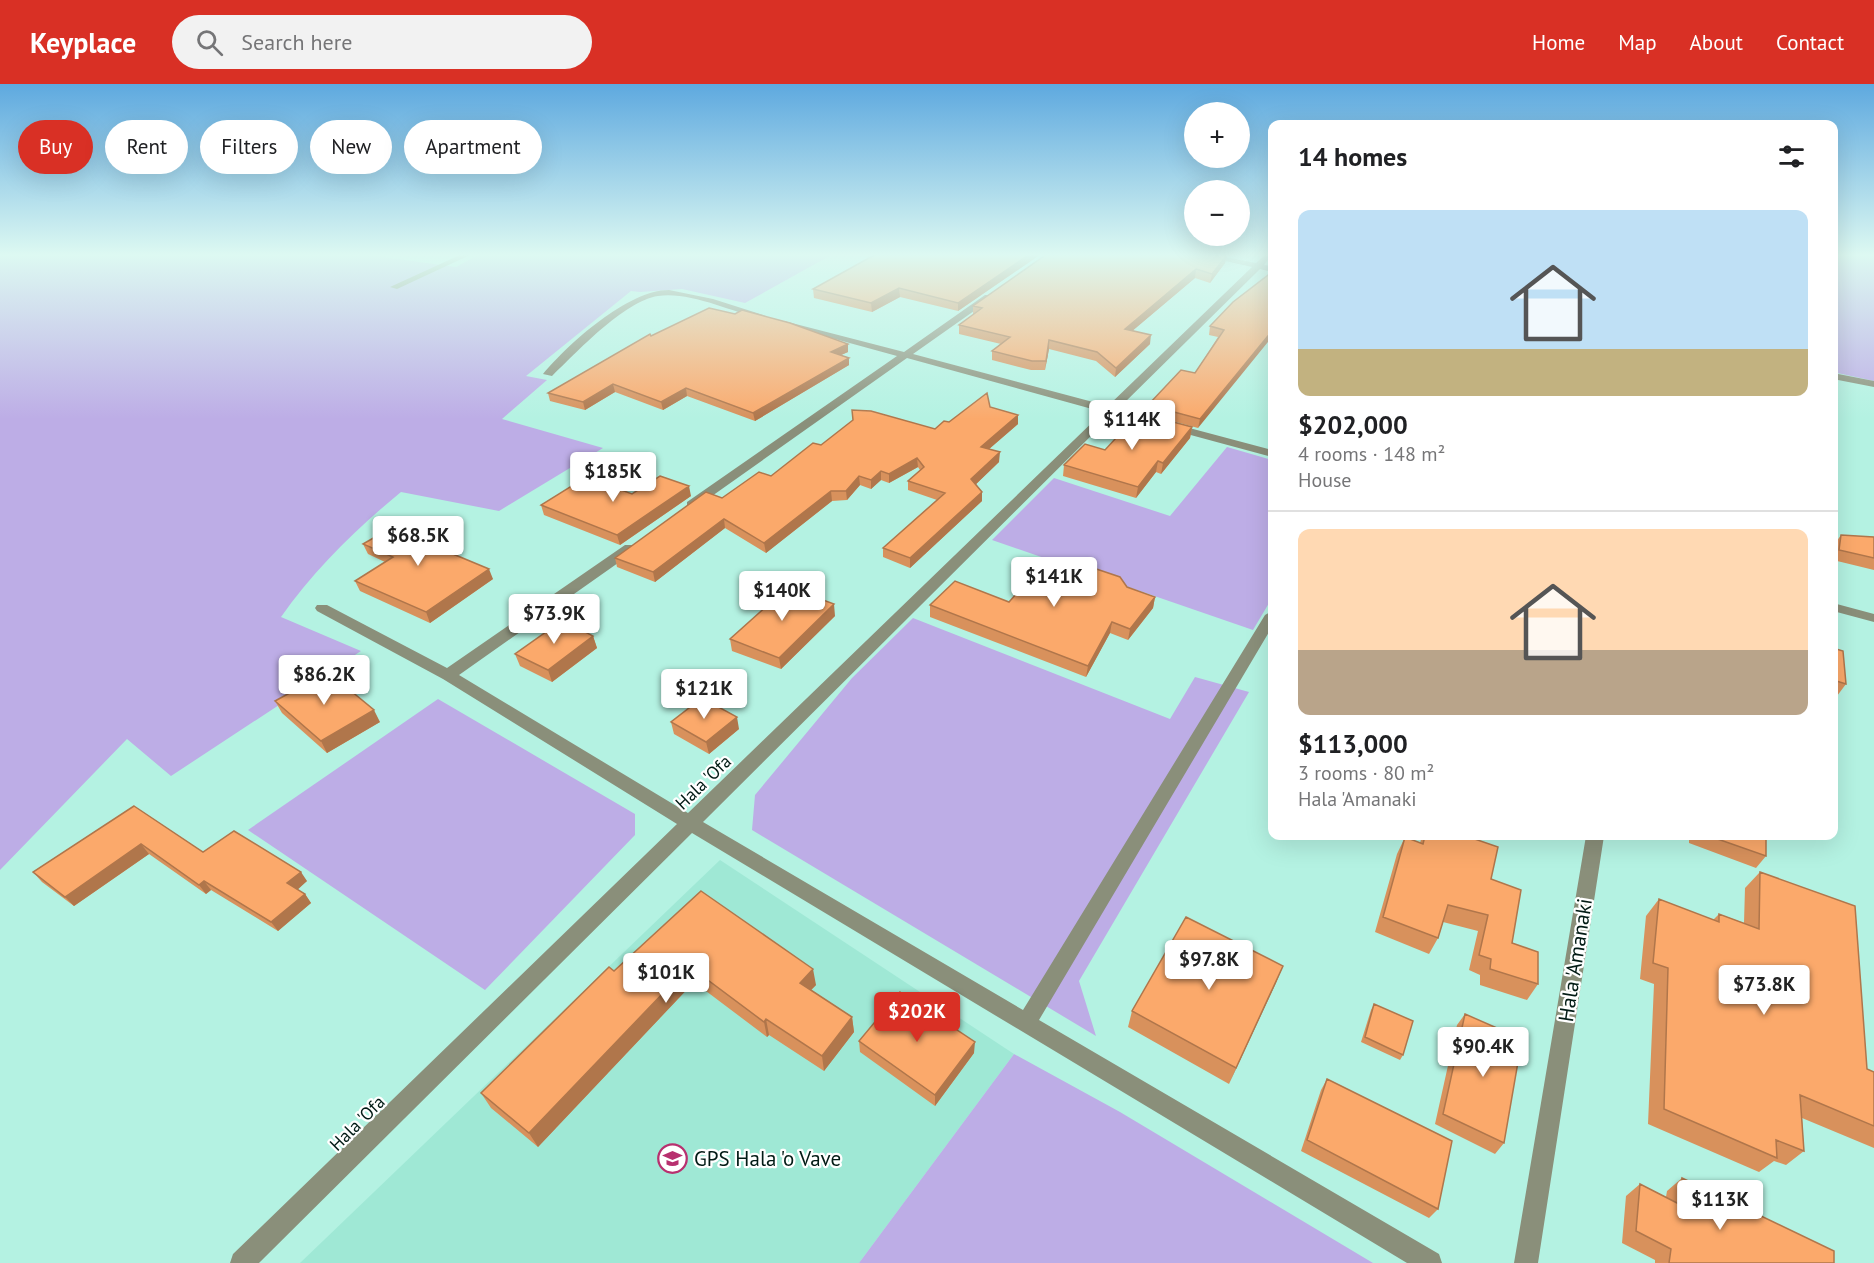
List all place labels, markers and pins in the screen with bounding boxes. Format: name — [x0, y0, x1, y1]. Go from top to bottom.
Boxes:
pin: $114K — [1090, 400, 1174, 451]
pin: $185K — [571, 452, 655, 503]
pin: $68.5K — [369, 516, 467, 567]
pin: $141K — [1012, 557, 1096, 608]
pin: $140K — [740, 571, 824, 622]
pin: $73.9K — [505, 594, 603, 645]
pin: $86.2K — [275, 655, 373, 706]
pin: $121K — [662, 669, 746, 720]
pin: $97.8K — [1160, 940, 1258, 991]
pin: $101K — [624, 953, 708, 1004]
pin: $73.8K — [1715, 965, 1813, 1016]
pin: $202K — [875, 992, 959, 1043]
pin: $90.4K — [1434, 1027, 1532, 1078]
school or university icon: GPS Hala 'o Vave — [657, 1142, 689, 1174]
place label: GPS Hala 'o Vave — [694, 1145, 841, 1172]
pin: $113K — [1678, 1180, 1762, 1231]

